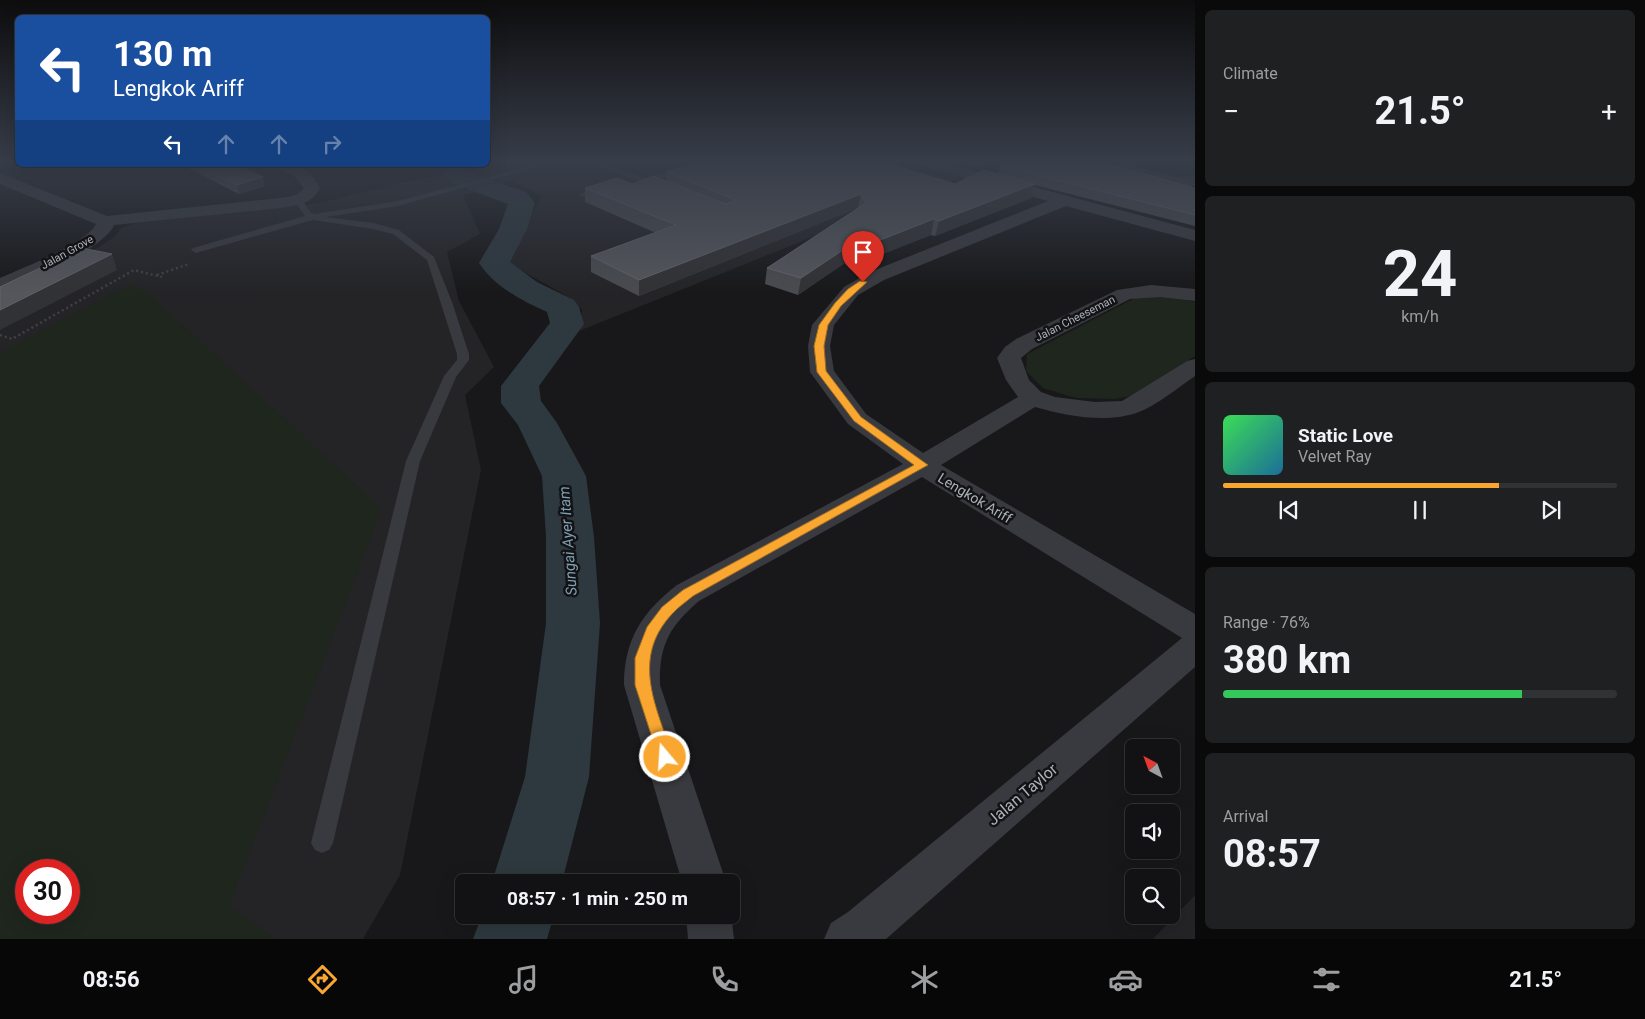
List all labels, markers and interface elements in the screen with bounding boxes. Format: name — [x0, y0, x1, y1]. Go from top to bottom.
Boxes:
text: 130 m — [113, 34, 212, 75]
icon: left — [30, 35, 95, 100]
text: Climate — [1223, 64, 1278, 83]
text: Lengkok Ariff — [113, 76, 244, 101]
text: 21.5° — [1374, 89, 1466, 133]
text: − — [1223, 95, 1239, 128]
text: + — [1601, 95, 1617, 128]
icon: left — [159, 130, 187, 158]
icon: ahead — [212, 130, 240, 158]
icon: ahead — [265, 130, 293, 158]
icon: right — [318, 130, 346, 158]
pin — [842, 231, 884, 282]
street label: Jalan Grove — [39, 233, 96, 272]
text: 24 — [1383, 236, 1457, 312]
icon: arrive — [849, 238, 877, 266]
street label: Jalan Cheeseman — [1033, 293, 1117, 344]
text: km/h — [1401, 307, 1439, 326]
text: Static Love — [1298, 424, 1393, 447]
text: Velvet Ray — [1298, 447, 1372, 466]
street label: Lengkok Ariff — [935, 470, 1015, 526]
water label: Sungai Ayer Itam — [555, 486, 581, 596]
icon: previous — [1275, 496, 1303, 524]
icon: pause — [1406, 496, 1434, 524]
icon: next — [1537, 496, 1565, 524]
text: Range · 76% — [1223, 613, 1310, 632]
text: 380 km — [1223, 638, 1351, 682]
position arrow — [638, 730, 690, 782]
north arrow — [1125, 739, 1180, 794]
map controls — [1125, 739, 1180, 924]
street label: Jalan Taylor — [983, 759, 1062, 829]
button: sound — [1125, 804, 1180, 859]
text: Arrival — [1223, 807, 1268, 826]
text: 08:57 — [1223, 832, 1321, 876]
speed limit sign: 30 — [15, 859, 80, 924]
button: search — [1125, 869, 1180, 924]
text: 08:57 · 1 min · 250 m — [507, 887, 688, 910]
icon: directions — [305, 962, 340, 997]
icon: music — [506, 962, 541, 997]
icon: phone — [707, 962, 742, 997]
icon: climate — [907, 962, 942, 997]
icon: car — [1108, 962, 1143, 997]
icon: filters — [1309, 962, 1344, 997]
text: 08:56 — [83, 967, 140, 992]
text: 21.5° — [1509, 967, 1562, 992]

